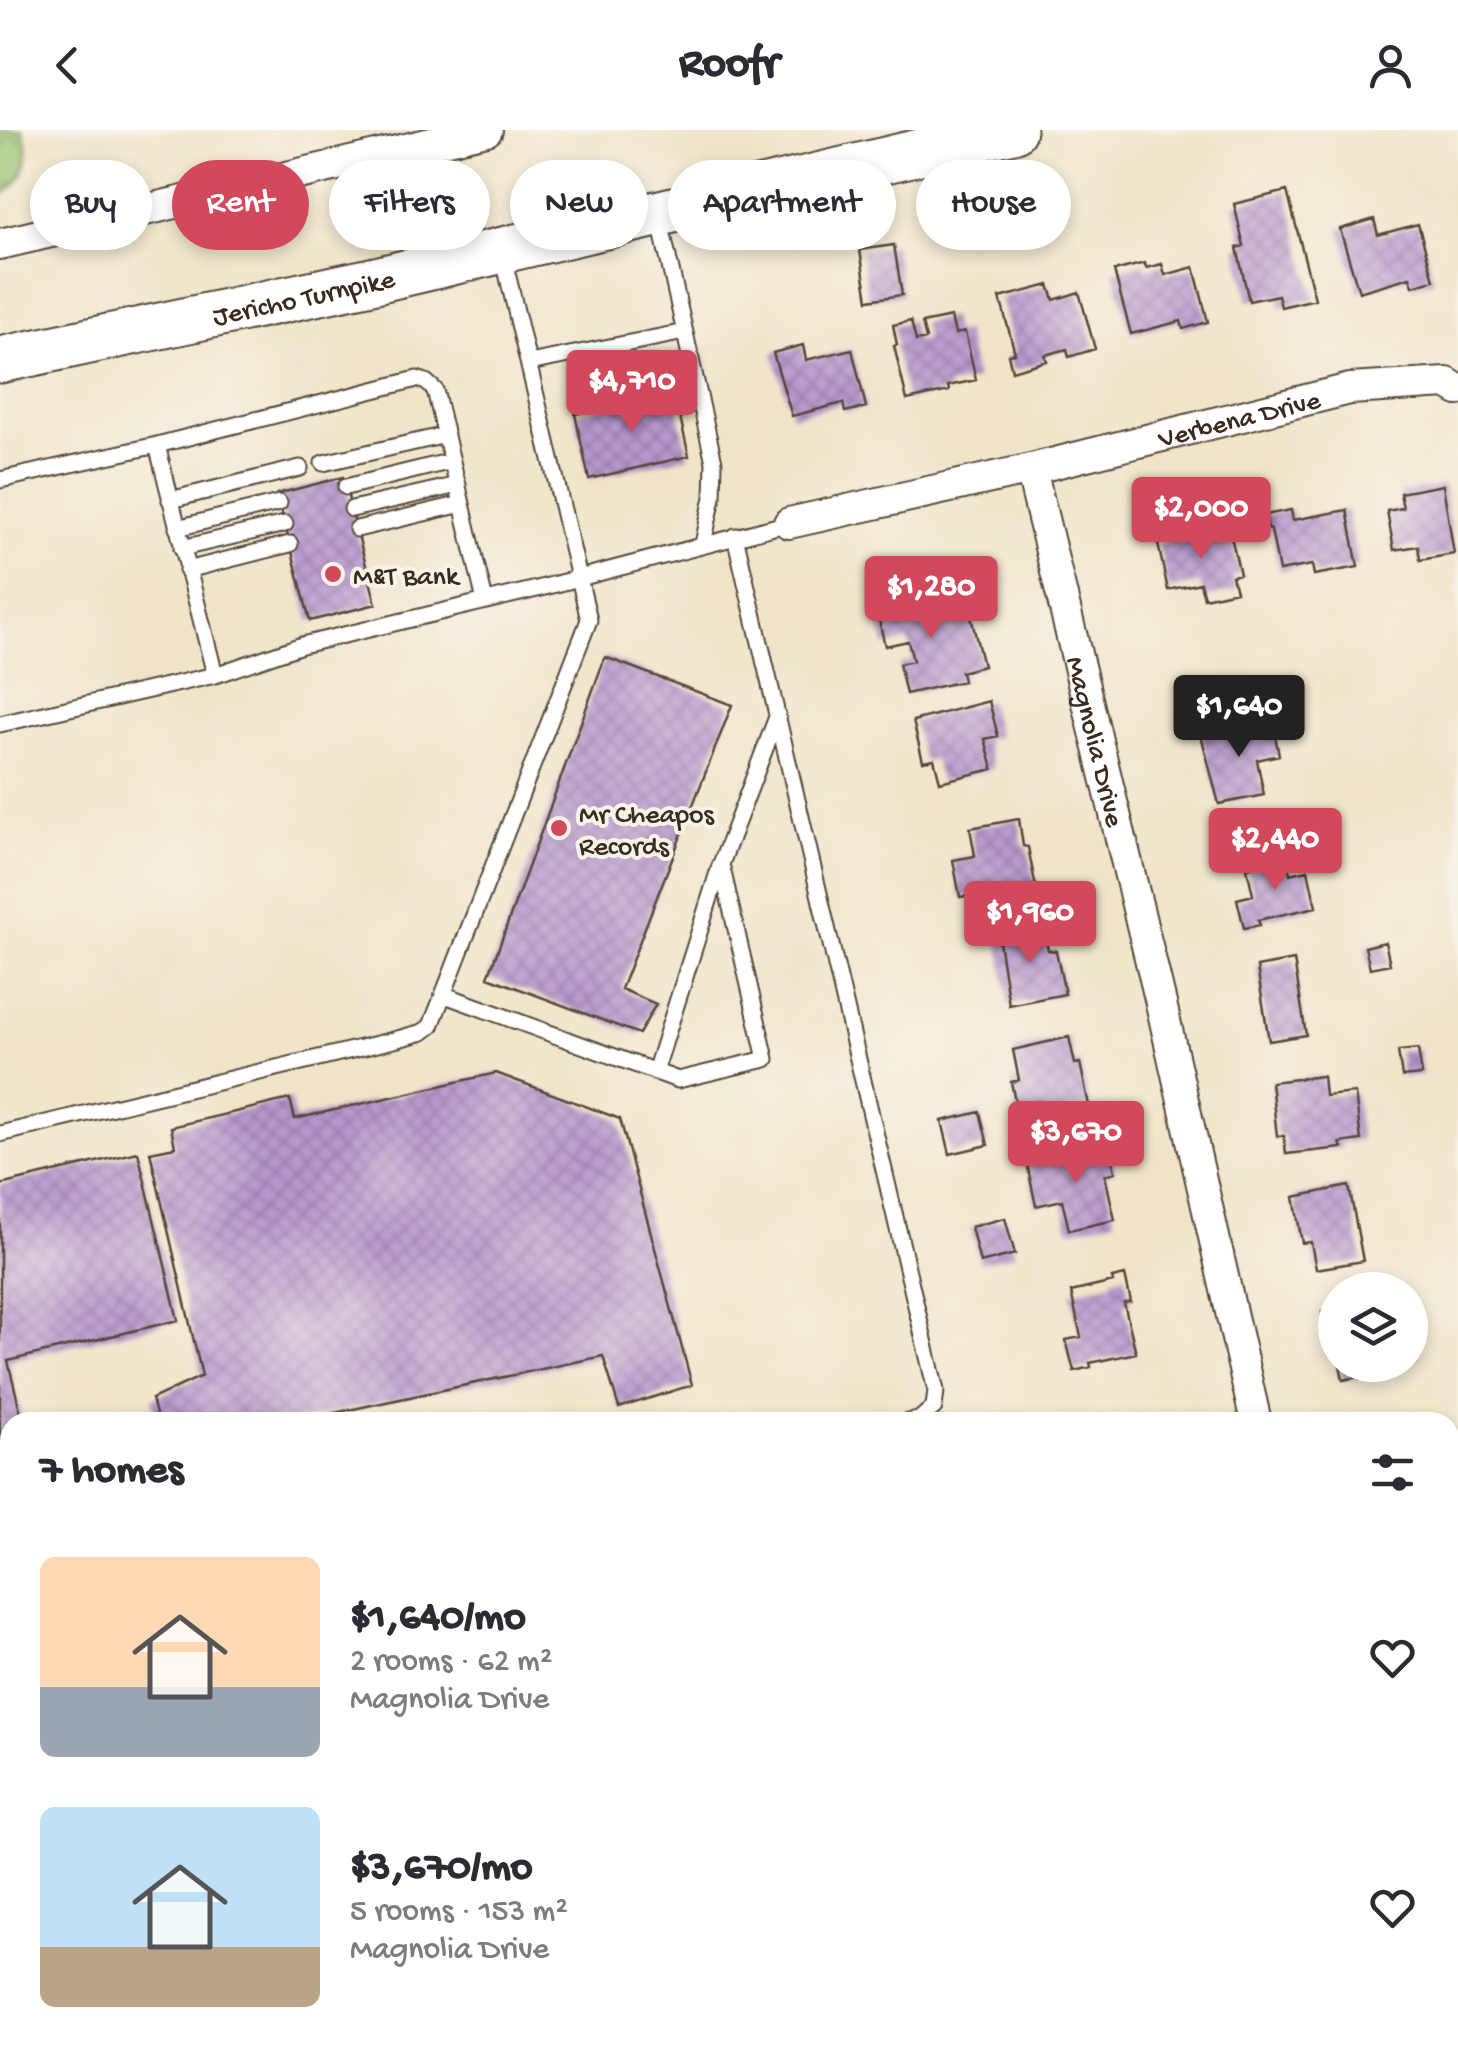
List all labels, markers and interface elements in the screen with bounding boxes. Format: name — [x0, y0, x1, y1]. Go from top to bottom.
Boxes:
icon: back — [40, 38, 95, 93]
icon: person — [1363, 38, 1418, 93]
text: Roofr — [679, 39, 779, 92]
chip: Buy — [30, 160, 152, 250]
chip: Rent — [172, 160, 309, 250]
chip: Filters — [329, 160, 490, 250]
chip: New — [510, 160, 648, 250]
chip: Apartment — [668, 160, 896, 250]
chip: House — [916, 160, 1071, 250]
street label: Jericho Turnpike — [210, 264, 399, 335]
pin: $4,710 — [551, 350, 713, 435]
text: $4,710 — [588, 363, 676, 401]
street label: Verbena Drive — [1154, 385, 1325, 458]
pin: $2,000 — [1120, 477, 1282, 562]
text: $2,000 — [1154, 490, 1248, 528]
pin: $1,280 — [850, 556, 1012, 641]
place label: M&T Bank — [353, 562, 461, 595]
marker: M&T Bank — [322, 563, 344, 585]
text: $1,280 — [887, 569, 975, 607]
street label: Magnolia Drive — [1056, 654, 1130, 831]
pin: $1,640 — [1158, 675, 1320, 760]
text: $1,640 — [1196, 688, 1282, 726]
place label: Mr Cheapos Records — [579, 800, 714, 865]
pin: $2,440 — [1194, 808, 1356, 893]
marker: Mr Cheapos Records — [548, 817, 570, 839]
text: $2,440 — [1231, 821, 1319, 859]
pin: $1,960 — [949, 881, 1111, 966]
text: $1,960 — [986, 894, 1074, 932]
pin: $3,670 — [995, 1101, 1157, 1186]
text: $3,670 — [1030, 1114, 1122, 1152]
map controls — [1318, 1272, 1428, 1382]
button: layers — [1318, 1272, 1428, 1382]
icon: filters — [1365, 1445, 1420, 1500]
text: 7 homes — [40, 1448, 183, 1497]
text: $1,640/mo — [350, 1595, 526, 1644]
icon: home — [120, 1597, 240, 1717]
icon: heart — [1365, 1630, 1420, 1685]
text: 2 rooms · 62 m² — [350, 1644, 552, 1682]
text: Magnolia Drive — [350, 1682, 549, 1720]
text: $3,670/mo — [350, 1845, 533, 1894]
icon: home — [120, 1847, 240, 1967]
icon: heart — [1365, 1880, 1420, 1935]
text: 5 rooms · 153 m² — [350, 1894, 568, 1932]
text: Magnolia Drive — [350, 1932, 549, 1970]

